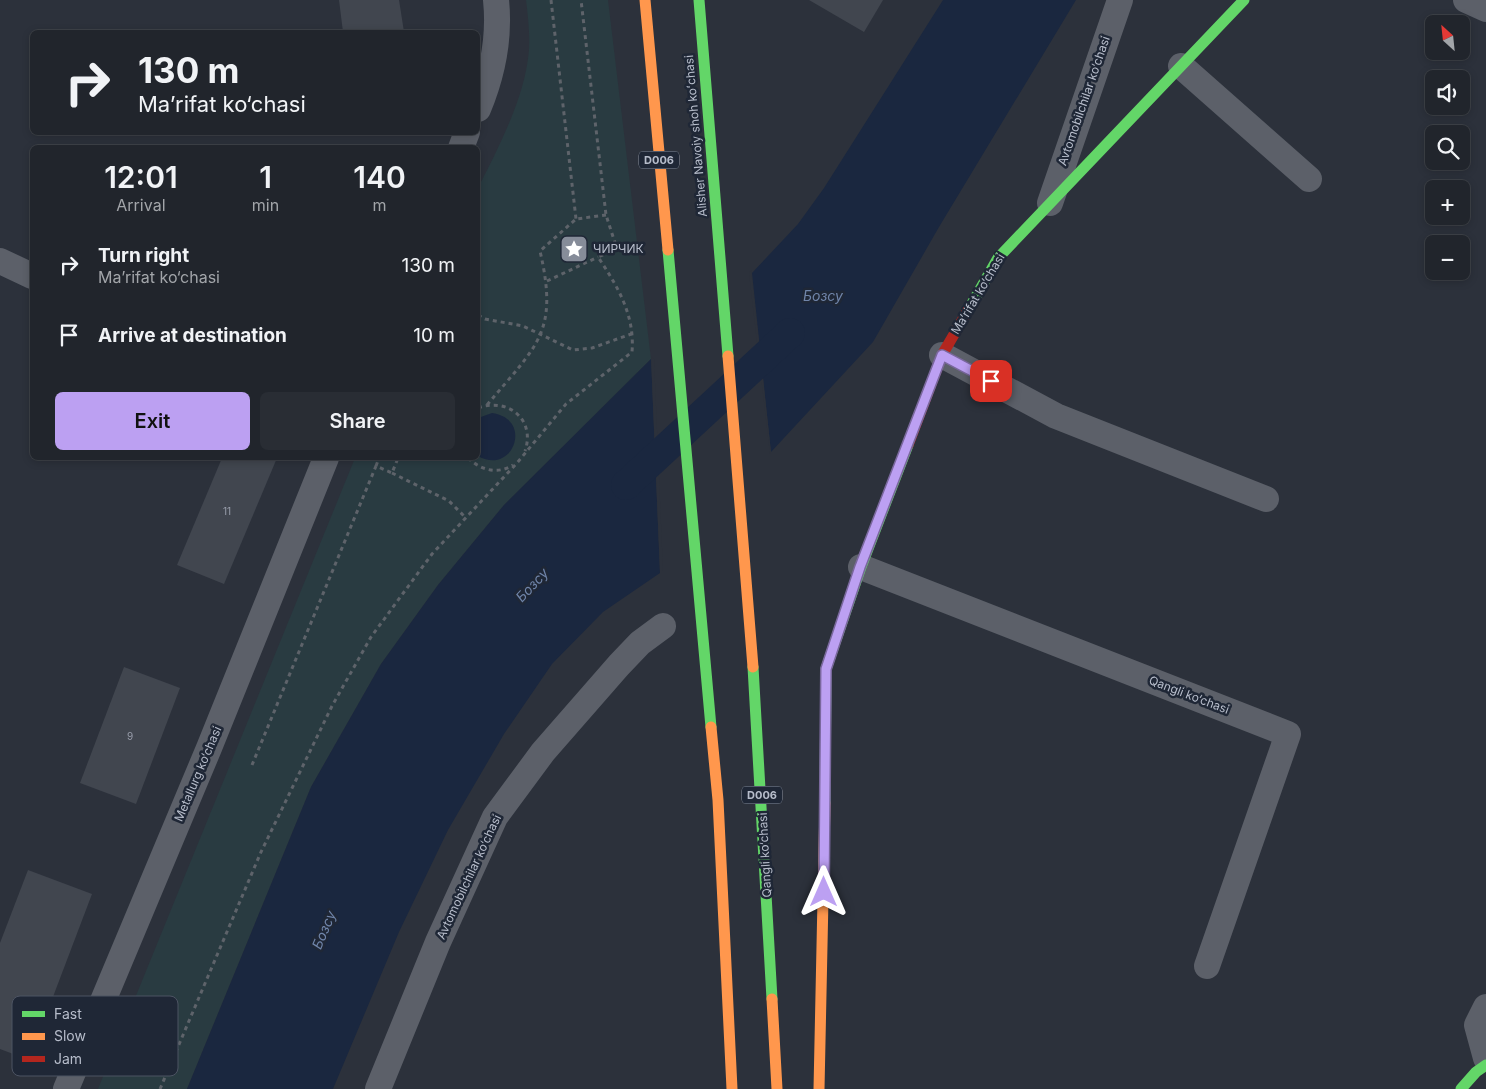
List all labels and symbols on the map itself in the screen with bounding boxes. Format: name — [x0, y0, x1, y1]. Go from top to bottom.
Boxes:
north arrow — [1425, 15, 1470, 60]
street label: Avtomobilchilar ko‘chasi — [1054, 34, 1113, 168]
street label: Alisher Navoiy shoh koʻchasi — [681, 54, 710, 218]
road number: D006 — [639, 152, 679, 168]
place icon: ЧИРЧИК — [559, 234, 589, 264]
place label: ЧИРЧИК — [593, 241, 644, 256]
street label: Maʼrifat ko‘chasi — [948, 251, 1008, 337]
water label: Бозсу — [803, 287, 844, 304]
pin — [970, 360, 1012, 402]
house number: 11 — [223, 505, 231, 517]
water label: Бозсу — [512, 563, 552, 605]
street label: Qangli ko‘chasi — [1147, 672, 1232, 717]
street label: Metallurg ko‘chasi — [171, 724, 224, 824]
house number: 9 — [127, 730, 133, 742]
road number: D006 — [742, 786, 782, 804]
street label: Avtomobilchilar ko‘chasi — [433, 812, 504, 942]
street label: Qangli ko‘chasi — [755, 812, 774, 898]
position arrow — [797, 865, 849, 917]
water label: Бозсу — [308, 907, 340, 952]
legend — [12, 996, 178, 1076]
text: Fast — [54, 1005, 82, 1022]
text: Slow — [54, 1027, 86, 1044]
text: Jam — [54, 1050, 82, 1067]

